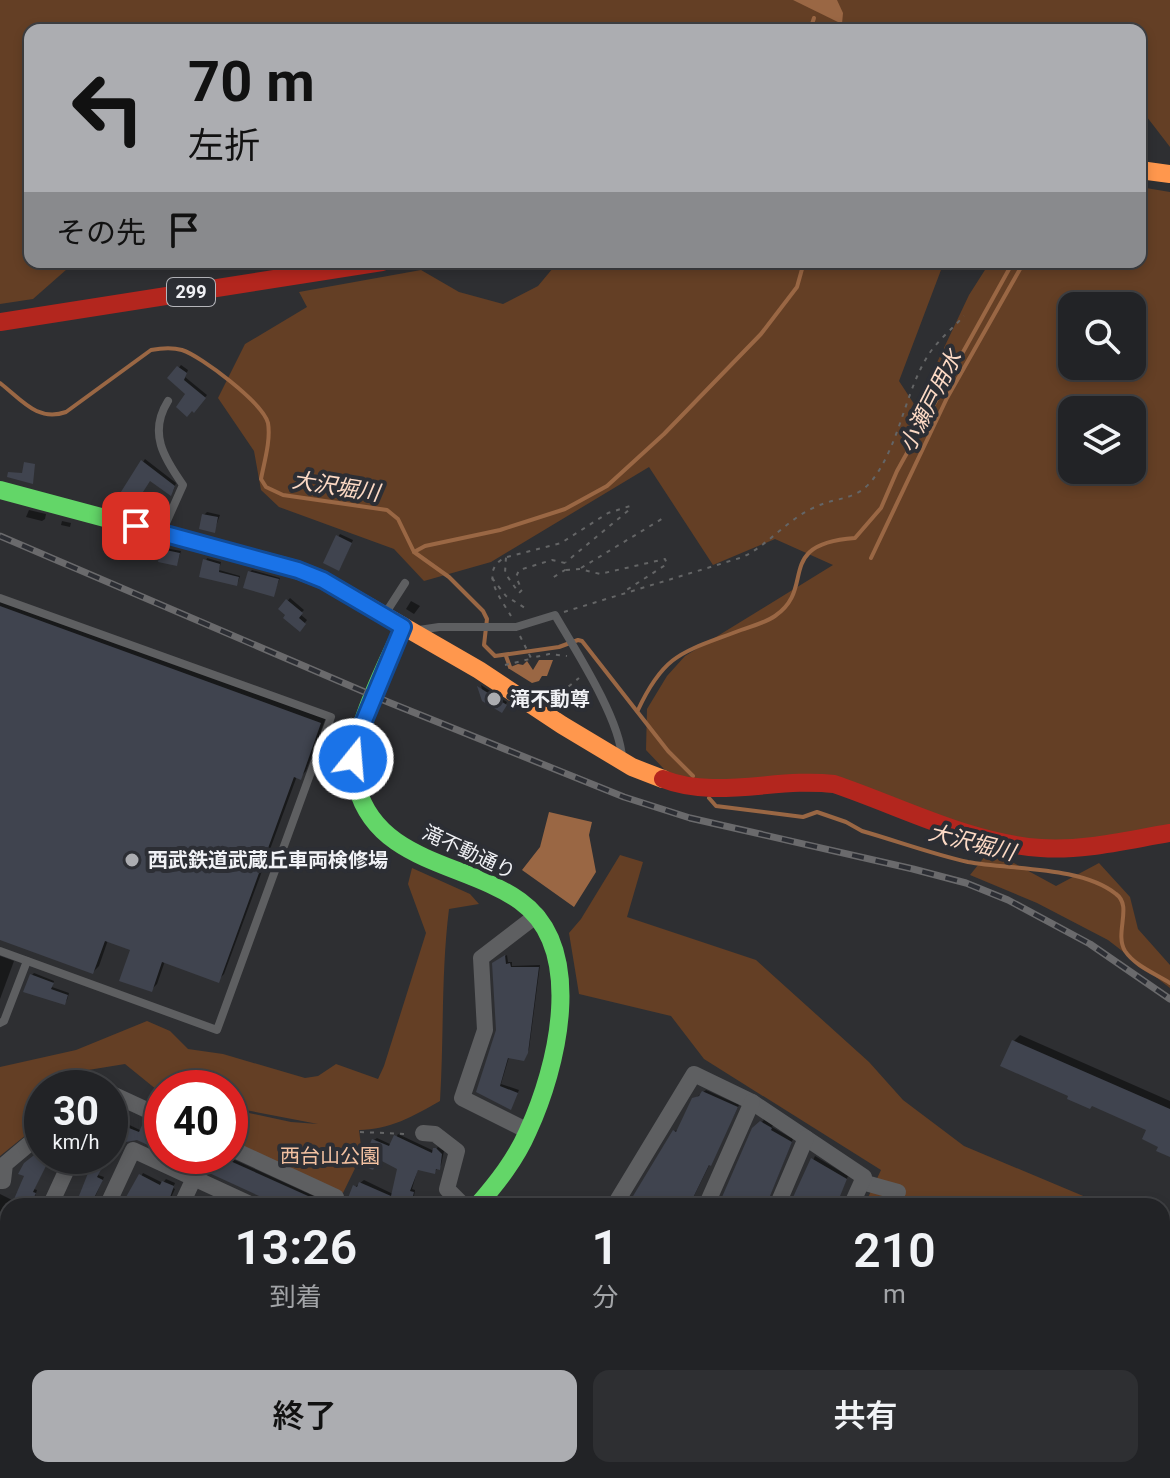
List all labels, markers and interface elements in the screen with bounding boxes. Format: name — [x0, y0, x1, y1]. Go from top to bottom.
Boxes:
text: 70 m — [188, 49, 315, 115]
icon: left — [56, 56, 160, 160]
text: 左折 — [188, 125, 260, 167]
icon: arrive — [162, 208, 206, 252]
text: その先 — [56, 215, 146, 250]
road number: 299 — [167, 278, 215, 306]
map controls — [1058, 292, 1146, 484]
button: search — [1058, 292, 1146, 380]
water label: 小瀬戸用水 — [894, 345, 967, 456]
button: layers — [1058, 396, 1146, 484]
water label: 大沢堀川 — [291, 467, 383, 506]
pin — [102, 492, 170, 560]
icon: arrive — [114, 504, 158, 548]
place label: 滝不動尊 — [510, 687, 590, 711]
marker: 滝不動尊 — [485, 690, 503, 708]
position arrow — [311, 717, 395, 801]
street label: 滝不動通り — [419, 820, 519, 884]
water label: 大沢堀川 — [926, 820, 1020, 866]
place label: 西武鉄道武蔵丘車両検修場 — [148, 848, 388, 872]
marker: 西武鉄道武蔵丘車両検修場 — [123, 851, 141, 869]
speed limit sign: 40 — [144, 1070, 248, 1174]
text: 30 — [53, 1088, 99, 1135]
text: km/h — [53, 1130, 99, 1154]
park label: 西台山公園 — [280, 1144, 380, 1168]
text: 13:26 — [234, 1219, 357, 1276]
text: 1 — [592, 1219, 619, 1276]
text: 210 — [853, 1222, 936, 1279]
text: m — [883, 1279, 906, 1309]
text: 到着 — [270, 1282, 322, 1312]
text: 分 — [592, 1282, 618, 1312]
button: 終了 — [32, 1370, 577, 1462]
button: 共有 — [593, 1370, 1138, 1462]

